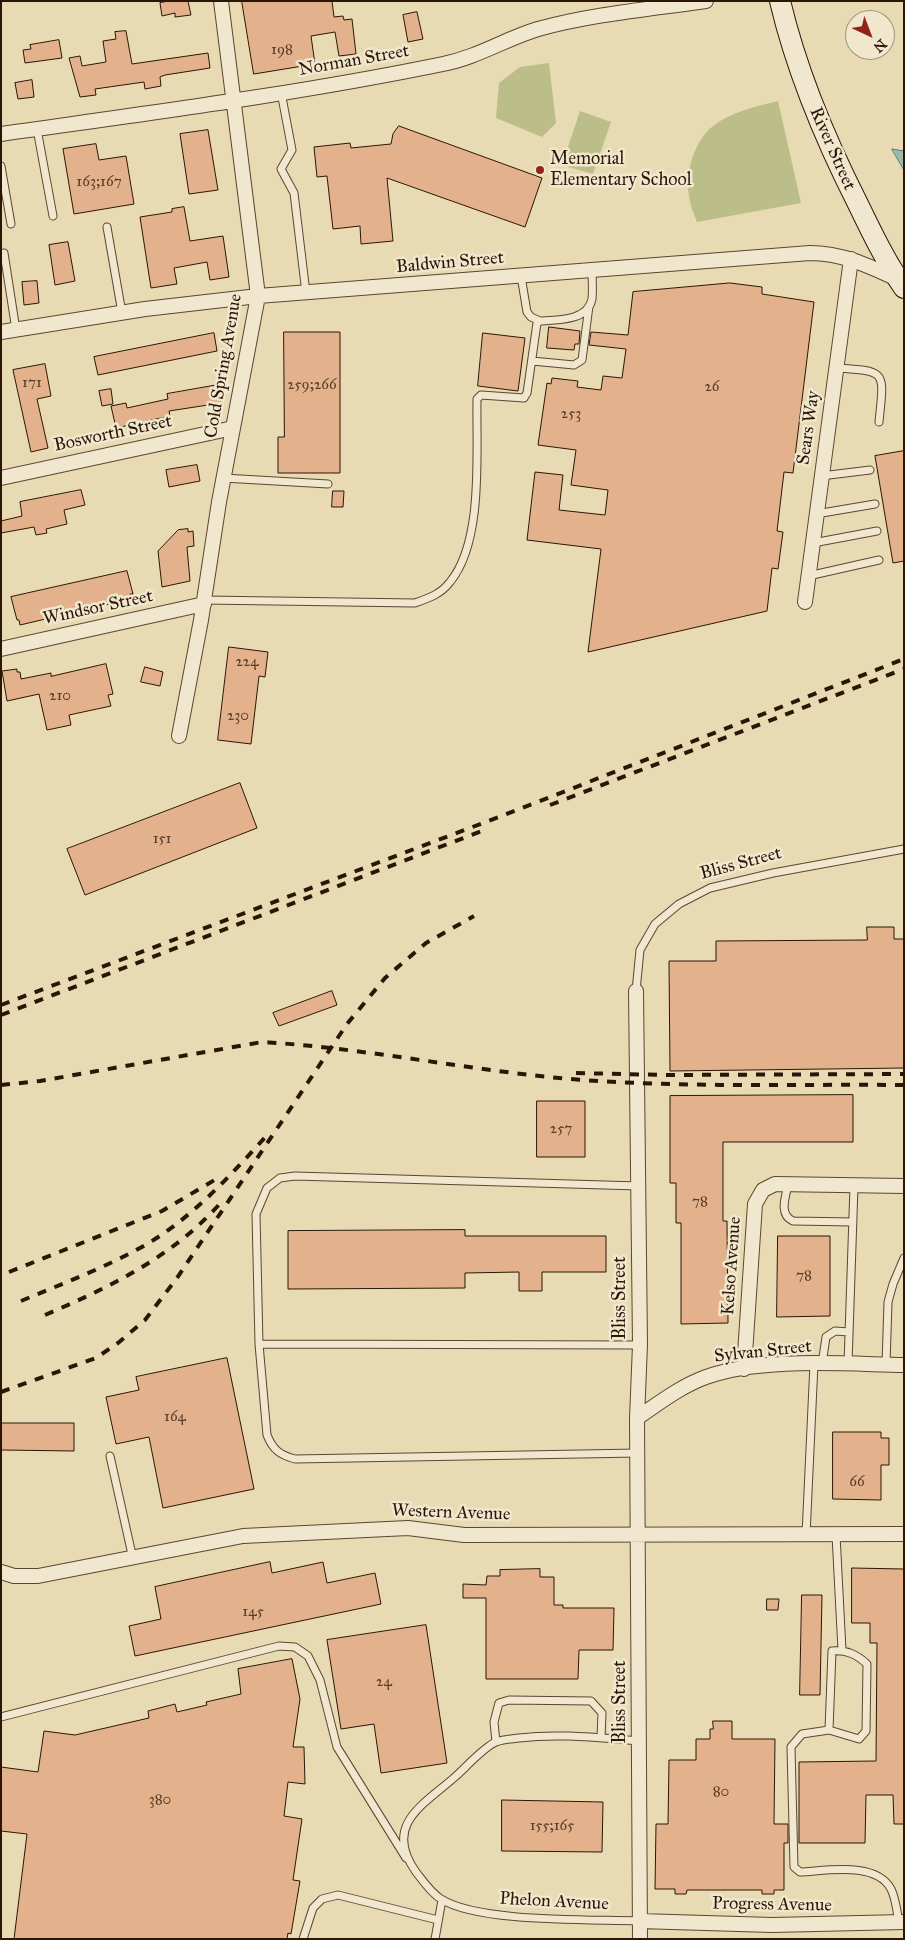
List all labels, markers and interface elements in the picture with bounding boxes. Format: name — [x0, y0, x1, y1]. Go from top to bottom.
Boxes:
north arrow — [845, 10, 895, 60]
text: N — [870, 35, 890, 56]
house number: 198 — [271, 41, 293, 59]
street label: Norman Street — [297, 41, 411, 81]
street label: River Street — [804, 104, 860, 194]
place label: Memorial Elementary School — [550, 149, 692, 192]
marker: Memorial Elementary School — [534, 164, 546, 176]
house number: 163;167 — [76, 173, 122, 191]
street label: Baldwin Street — [395, 248, 505, 278]
street label: Cold Spring Avenue — [201, 292, 247, 440]
house number: 171 — [22, 374, 42, 392]
house number: 259;266 — [287, 376, 337, 394]
house number: 26 — [704, 378, 720, 396]
street label: Sears Way — [793, 390, 825, 466]
house number: 253 — [561, 405, 581, 423]
street label: Bosworth Street — [52, 411, 174, 457]
street label: Windsor Street — [41, 586, 155, 630]
house number: 224 — [235, 653, 259, 671]
house number: 210 — [49, 687, 71, 705]
house number: 230 — [227, 707, 249, 725]
house number: 151 — [153, 830, 171, 848]
street label: Bliss Street — [698, 843, 784, 885]
house number: 257 — [550, 1120, 572, 1138]
house number: 78 — [692, 1193, 708, 1211]
street label: Kelso Avenue — [718, 1216, 746, 1316]
street label: Bliss Street — [610, 1256, 632, 1340]
house number: 78 — [796, 1267, 812, 1285]
street label: Sylvan Street — [713, 1336, 813, 1368]
house number: 164 — [164, 1408, 186, 1426]
house number: 66 — [849, 1473, 865, 1491]
street label: Western Avenue — [391, 1500, 511, 1526]
house number: 145 — [242, 1603, 264, 1621]
street label: Bliss Street — [610, 1660, 632, 1744]
house number: 24 — [376, 1673, 392, 1691]
house number: 80 — [713, 1783, 729, 1801]
house number: 380 — [149, 1791, 171, 1809]
house number: 155;165 — [530, 1817, 574, 1835]
street label: Phelon Avenue — [499, 1888, 609, 1916]
street label: Progress Avenue — [712, 1893, 832, 1917]

